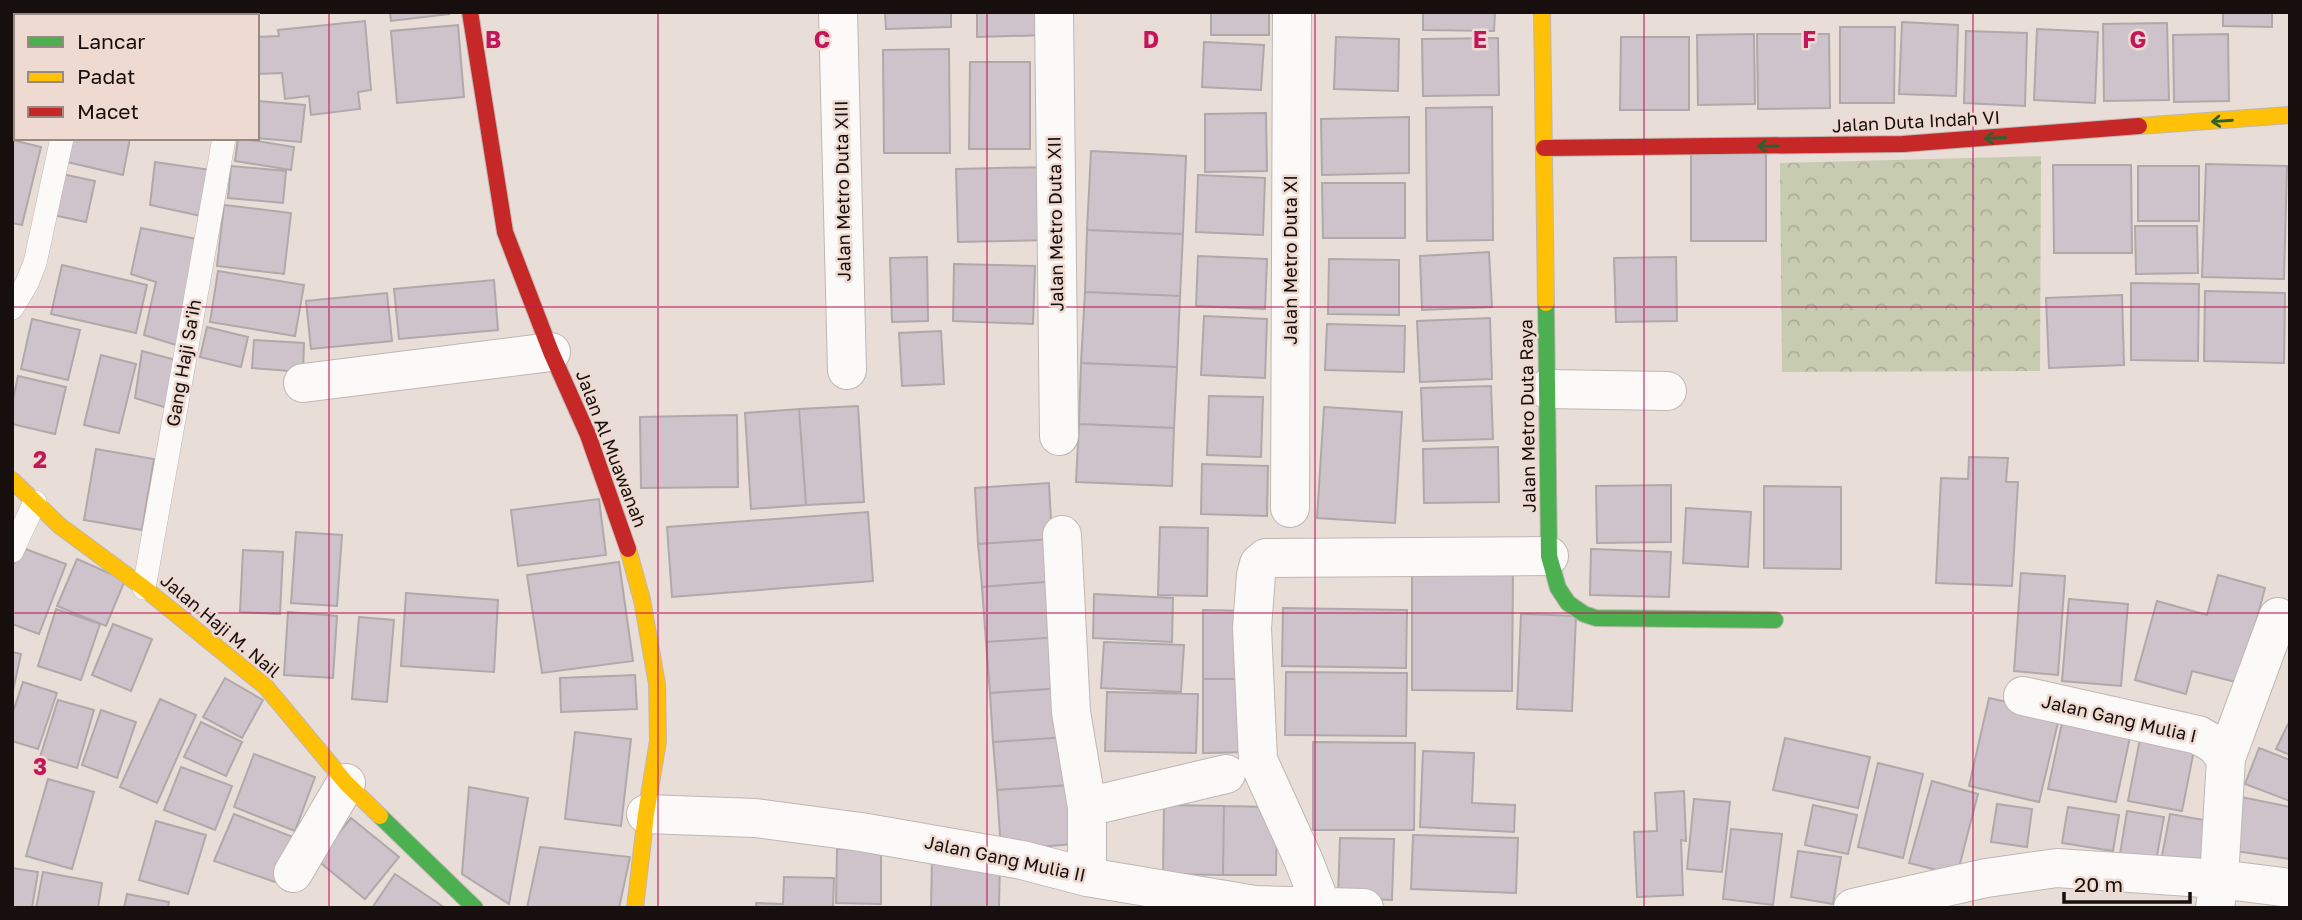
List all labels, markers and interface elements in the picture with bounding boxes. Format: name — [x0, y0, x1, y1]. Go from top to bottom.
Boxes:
legend — [14, 14, 259, 140]
text: B — [485, 25, 501, 53]
text: C — [814, 25, 830, 53]
text: D — [1143, 25, 1159, 53]
text: E — [1473, 25, 1487, 53]
text: F — [1802, 25, 1816, 53]
text: G — [2130, 25, 2146, 53]
text: Lancar — [77, 28, 145, 54]
text: Padat — [77, 63, 135, 89]
text: Macet — [77, 98, 139, 124]
street label: Jalan Metro Duta XIII — [829, 100, 855, 282]
street label: Jalan Duta Indah VI — [1831, 106, 2001, 136]
one-way arrow — [2210, 114, 2233, 127]
one-way arrow — [1984, 131, 2007, 144]
street label: Jalan Metro Duta XII — [1042, 136, 1068, 312]
one-way arrow — [1756, 139, 1779, 153]
street label: Jalan Metro Duta XI — [1279, 175, 1301, 345]
street label: Gang Haji Sa'ih — [161, 297, 205, 428]
street label: Jalan Metro Duta Raya — [1514, 319, 1540, 513]
street label: Jalan Al Muawanah — [572, 367, 652, 530]
text: 2 — [33, 445, 47, 473]
street label: Jalan Haji M. Nail — [156, 569, 285, 682]
street label: Jalan Gang Mulia I — [2040, 689, 2199, 747]
text: 3 — [33, 752, 47, 780]
street label: Jalan Gang Mulia II — [923, 830, 1088, 886]
scale bar — [2064, 860, 2190, 904]
text: 20 m — [2074, 871, 2123, 897]

